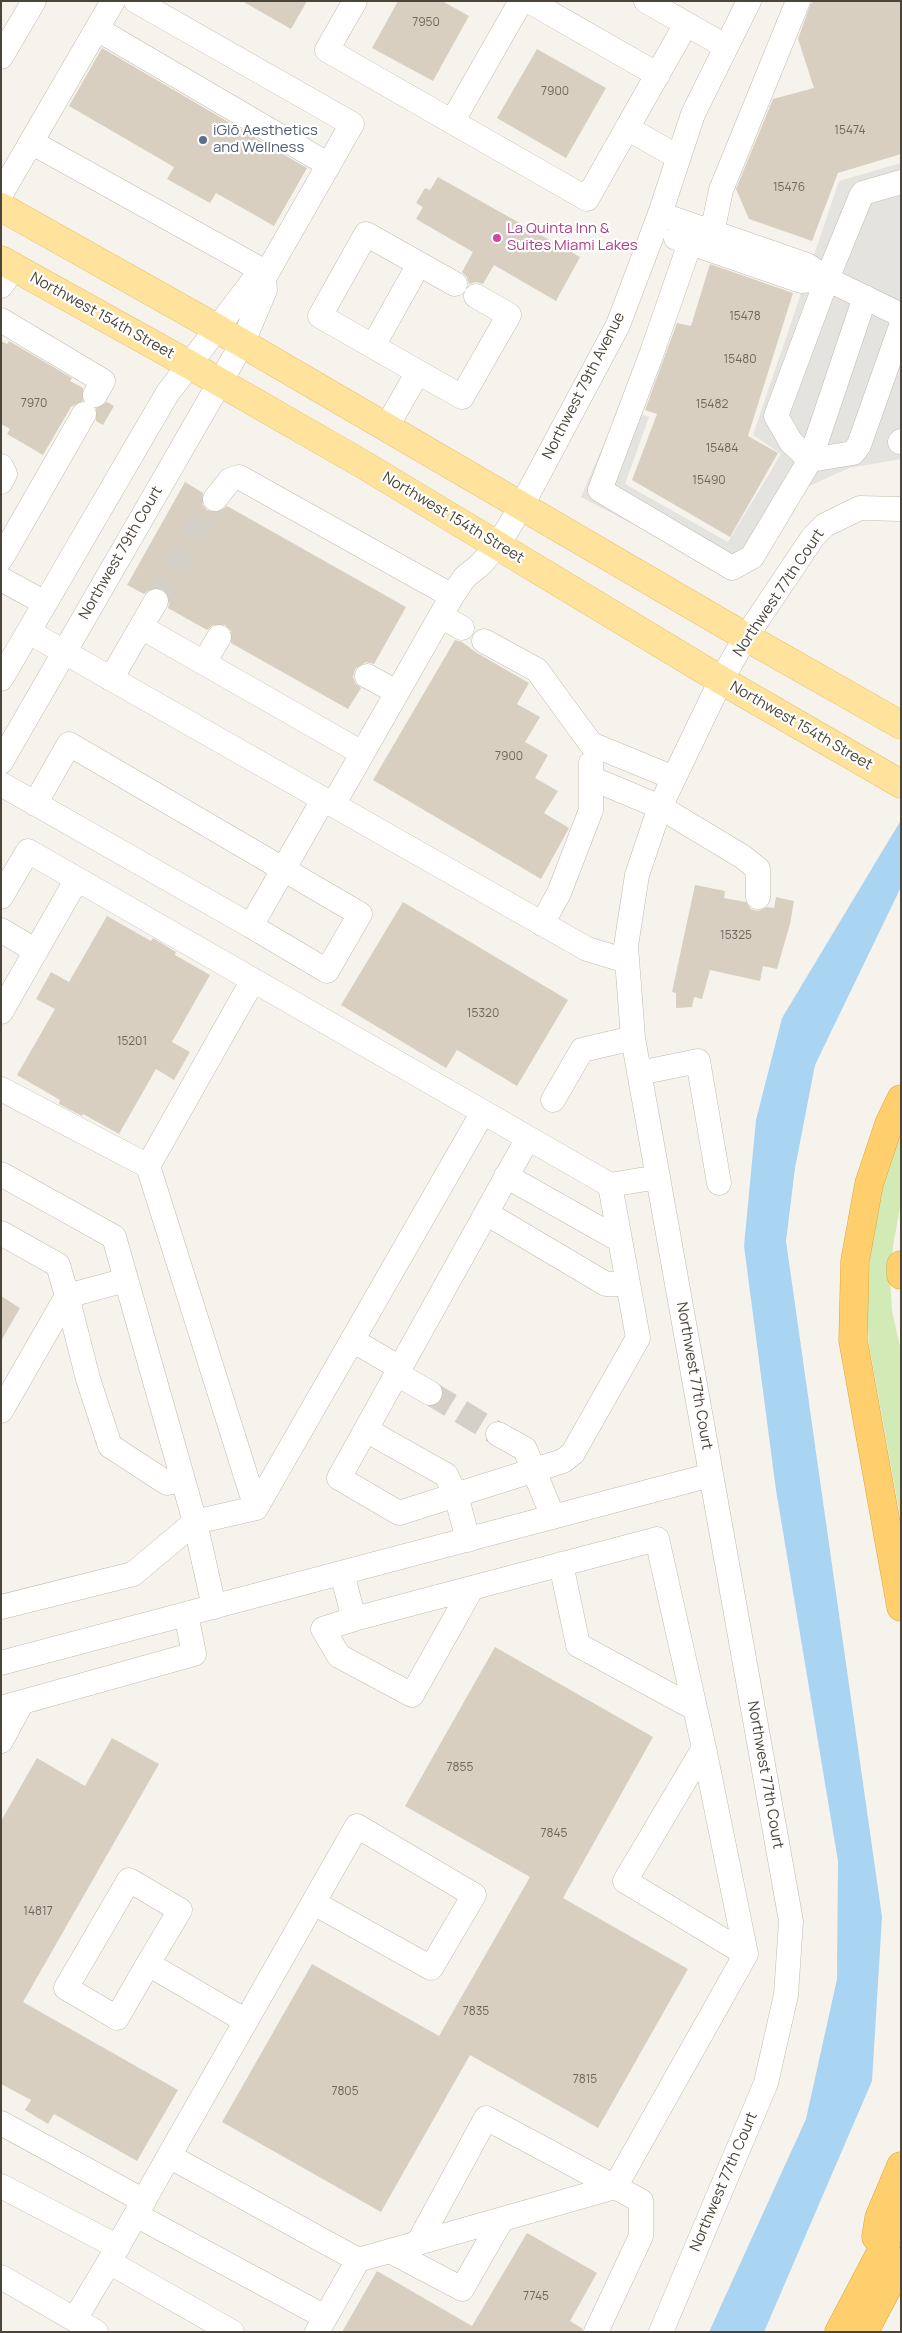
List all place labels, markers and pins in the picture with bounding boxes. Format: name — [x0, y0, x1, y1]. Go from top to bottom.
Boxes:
place label: iGlō Aesthetics and Wellness — [213, 122, 318, 157]
marker: iGlō Aesthetics and Wellness — [197, 134, 209, 146]
place label: La Quinta Inn & Suites Miami Lakes — [507, 220, 638, 255]
marker: La Quinta Inn & Suites Miami Lakes — [491, 232, 503, 244]

